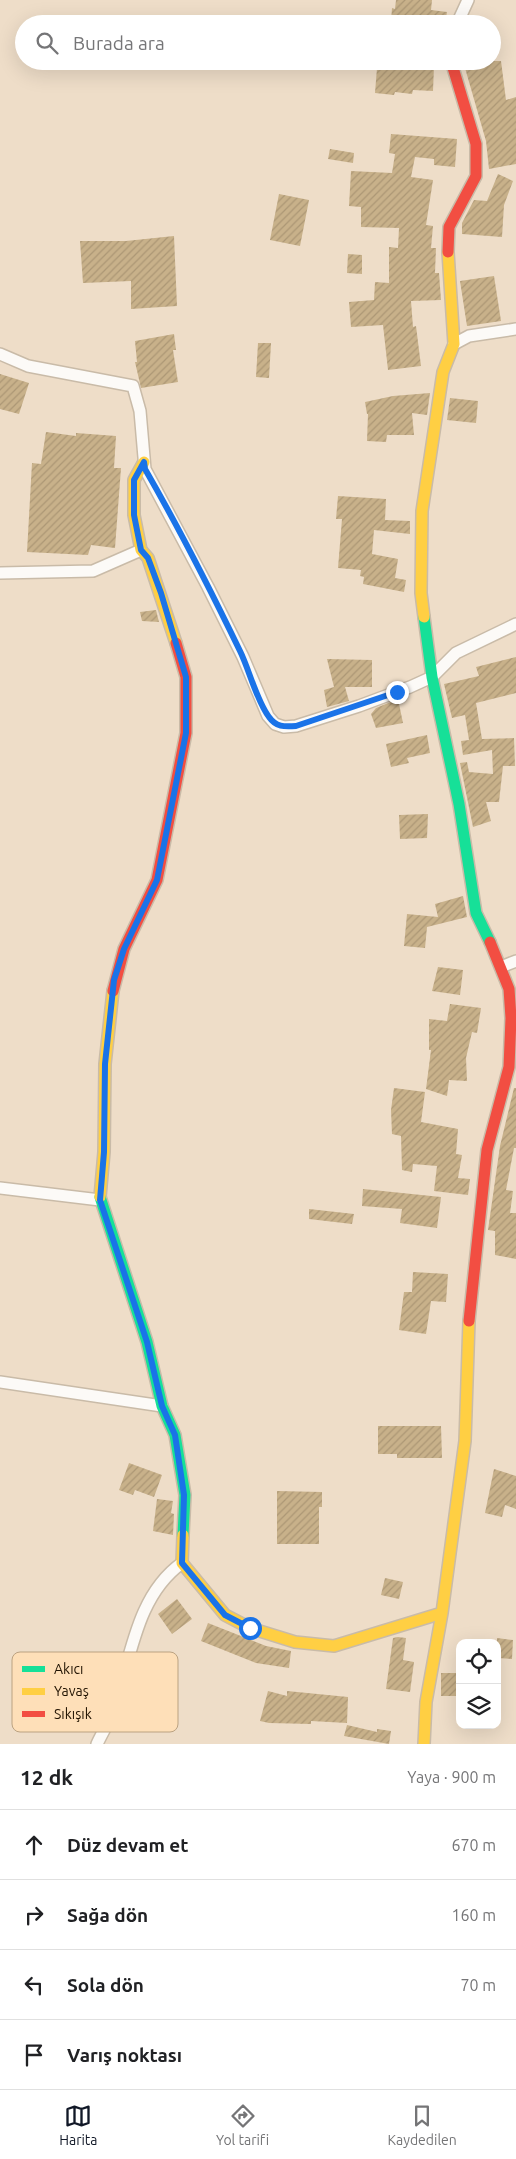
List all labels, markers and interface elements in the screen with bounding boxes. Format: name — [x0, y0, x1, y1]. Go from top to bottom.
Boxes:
search box — [15, 15, 501, 70]
icon: search — [33, 29, 61, 57]
text: Burada ara — [73, 32, 165, 54]
route end — [386, 681, 409, 704]
route start — [239, 1617, 262, 1640]
map controls — [456, 1639, 501, 1729]
button: locate — [456, 1639, 501, 1684]
legend — [12, 1652, 178, 1732]
text: Akıcı — [54, 1661, 83, 1677]
text: Yavaş — [54, 1683, 89, 1699]
button: layers — [456, 1684, 501, 1729]
text: Sıkışık — [54, 1706, 92, 1722]
text: 12 dk — [20, 1765, 73, 1789]
text: Yaya · 900 m — [407, 1768, 496, 1786]
icon: ahead — [20, 1831, 48, 1859]
text: Düz devam et — [67, 1834, 188, 1856]
text: 670 m — [451, 1836, 496, 1854]
icon: right — [20, 1901, 48, 1929]
text: Sağa dön — [67, 1904, 148, 1926]
text: 160 m — [451, 1906, 496, 1924]
icon: left — [20, 1971, 48, 1999]
text: Sola dön — [67, 1974, 144, 1996]
text: 70 m — [460, 1976, 496, 1994]
icon: arrive — [20, 2041, 48, 2069]
text: Varış noktası — [67, 2044, 182, 2066]
tab: Harita — [59, 2102, 98, 2148]
tab: Yol tarifi — [216, 2102, 269, 2148]
tab: Kaydedilen — [387, 2102, 457, 2148]

